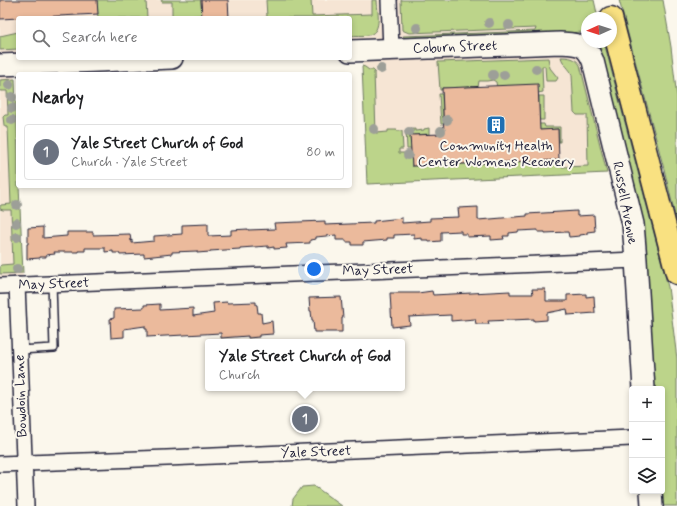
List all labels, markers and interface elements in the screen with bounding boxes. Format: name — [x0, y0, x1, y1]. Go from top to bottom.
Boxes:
north arrow — [581, 12, 617, 48]
search box — [16, 16, 352, 60]
icon: search — [30, 27, 52, 49]
text: Search here — [62, 28, 138, 48]
street label: Coburn Street — [413, 37, 497, 57]
text: Nearby — [32, 87, 84, 109]
building icon: Community Health Center Womens Recovery — [485, 114, 507, 136]
text: Yale Street Church of God — [71, 134, 243, 154]
place label: Community Health Center Womens Recovery — [418, 137, 574, 171]
text: 1 — [43, 144, 49, 161]
text: 80 m — [306, 144, 335, 161]
text: Church · Yale Street — [71, 154, 188, 171]
street label: Russell Avenue — [608, 160, 642, 246]
your location — [304, 259, 324, 279]
street label: May Street — [342, 260, 414, 280]
street label: May Street — [18, 274, 90, 294]
popup — [205, 339, 405, 391]
text: Yale Street Church of God — [219, 347, 391, 367]
street label: Bowdoin Lane — [11, 354, 31, 438]
text: Church — [219, 367, 260, 384]
map controls — [629, 386, 665, 494]
button: + — [629, 386, 665, 422]
pin: 1 — [292, 404, 318, 434]
button: − — [629, 422, 665, 458]
street label: Yale Street — [280, 442, 352, 462]
button: layers — [629, 458, 665, 494]

